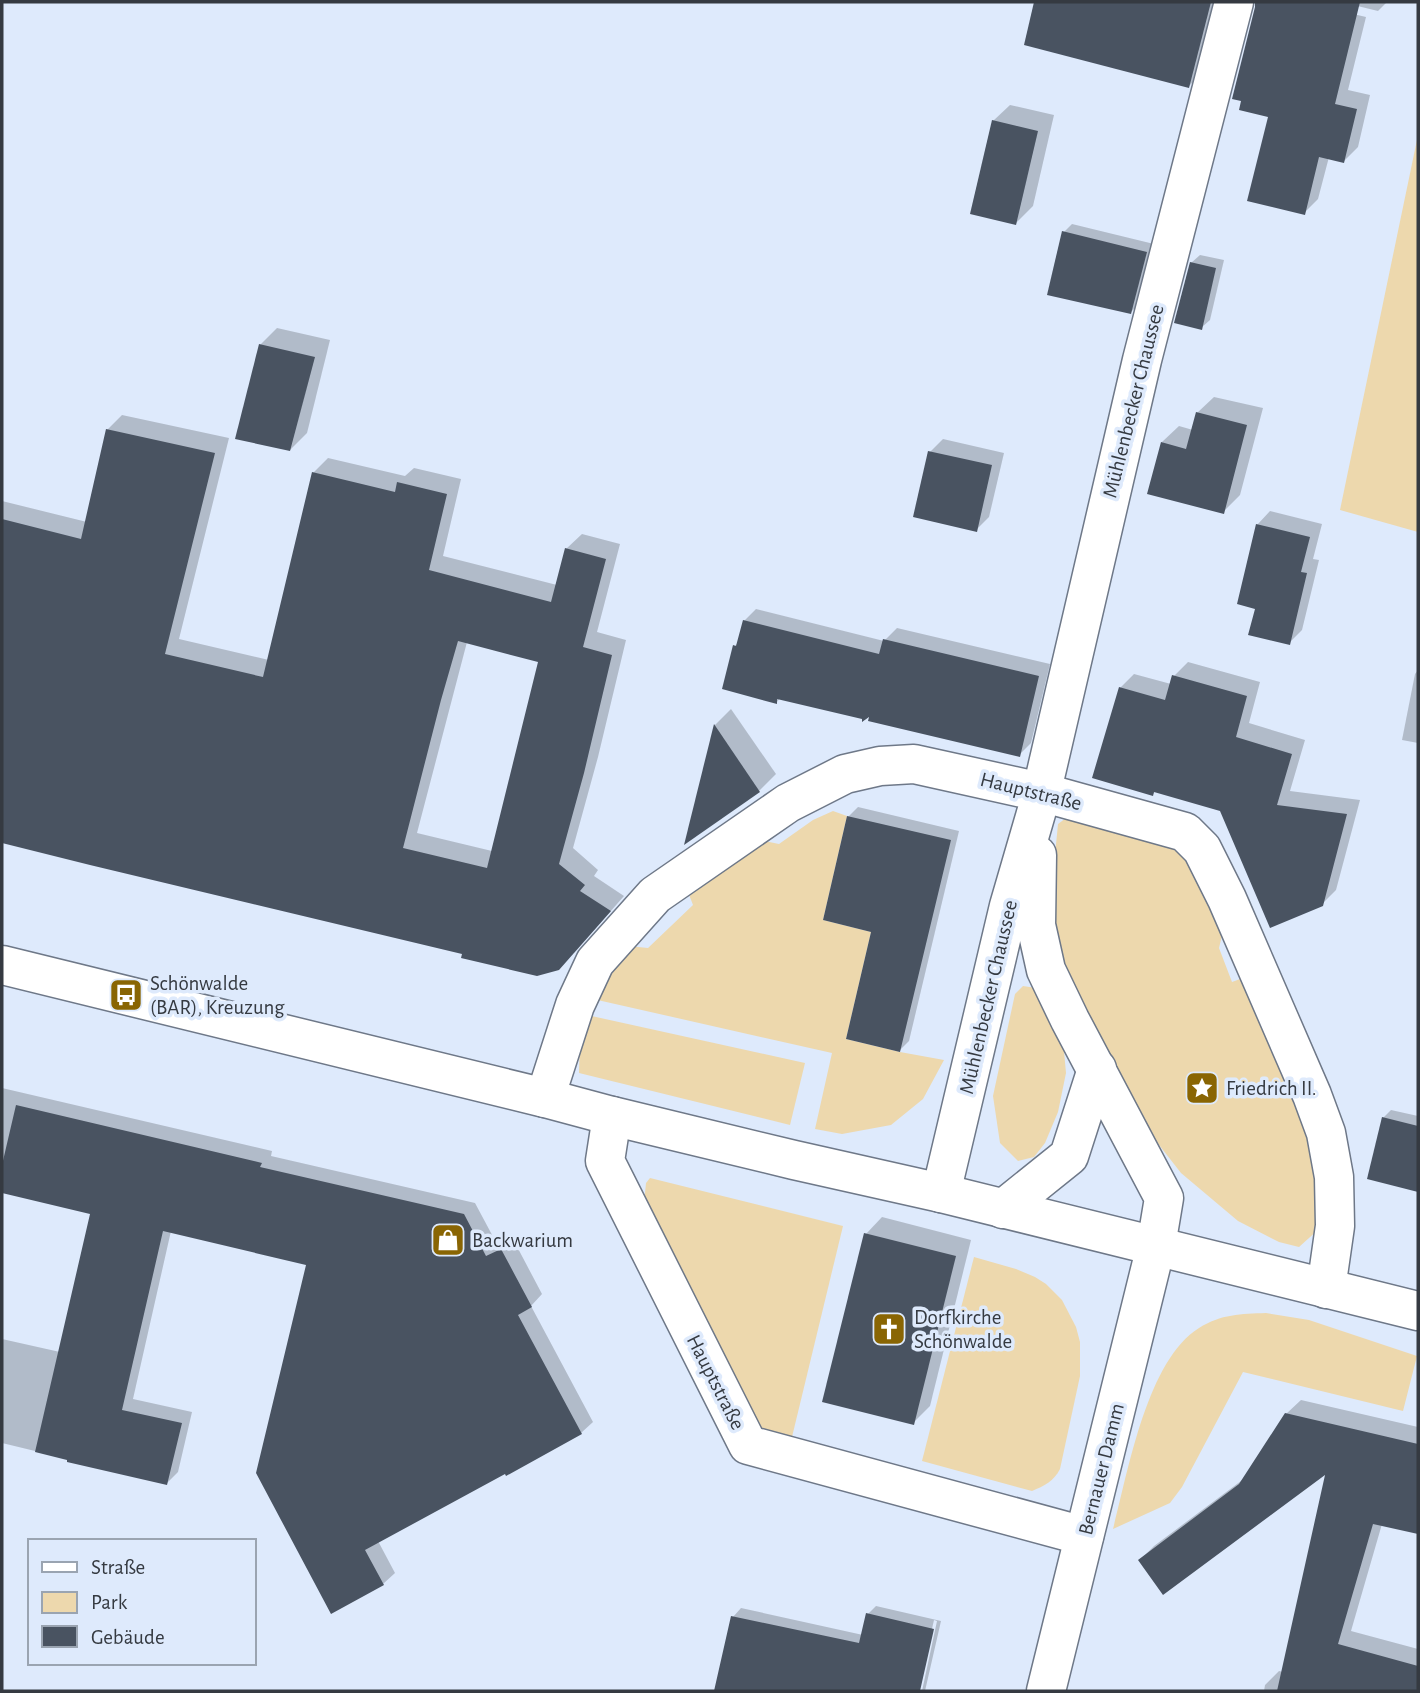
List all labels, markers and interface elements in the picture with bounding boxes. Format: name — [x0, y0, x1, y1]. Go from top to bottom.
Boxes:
street label: Mühlenbecker Chaussee — [1099, 302, 1168, 500]
street label: Hauptstraße — [978, 769, 1084, 814]
street label: Mühlenbecker Chaussee — [956, 898, 1021, 1096]
place label: Schönwalde (BAR), Kreuzung — [150, 973, 285, 1018]
bus stop icon: Schönwalde (BAR), Kreuzung — [107, 976, 145, 1014]
place icon: Friedrich II. — [1183, 1069, 1221, 1107]
place label: Friedrich II. — [1226, 1078, 1317, 1099]
shop icon: Backwarium — [429, 1221, 467, 1259]
place label: Backwarium — [472, 1230, 573, 1251]
place label: Dorfkirche Schönwalde — [914, 1307, 1012, 1352]
church icon: Dorfkirche Schönwalde — [870, 1310, 908, 1348]
street label: Hauptstraße — [683, 1331, 748, 1433]
street label: Bernauer Damm — [1075, 1401, 1128, 1537]
legend — [28, 1539, 256, 1665]
text: Straße — [91, 1557, 145, 1578]
text: Park — [91, 1592, 128, 1613]
text: Gebäude — [91, 1627, 165, 1648]

